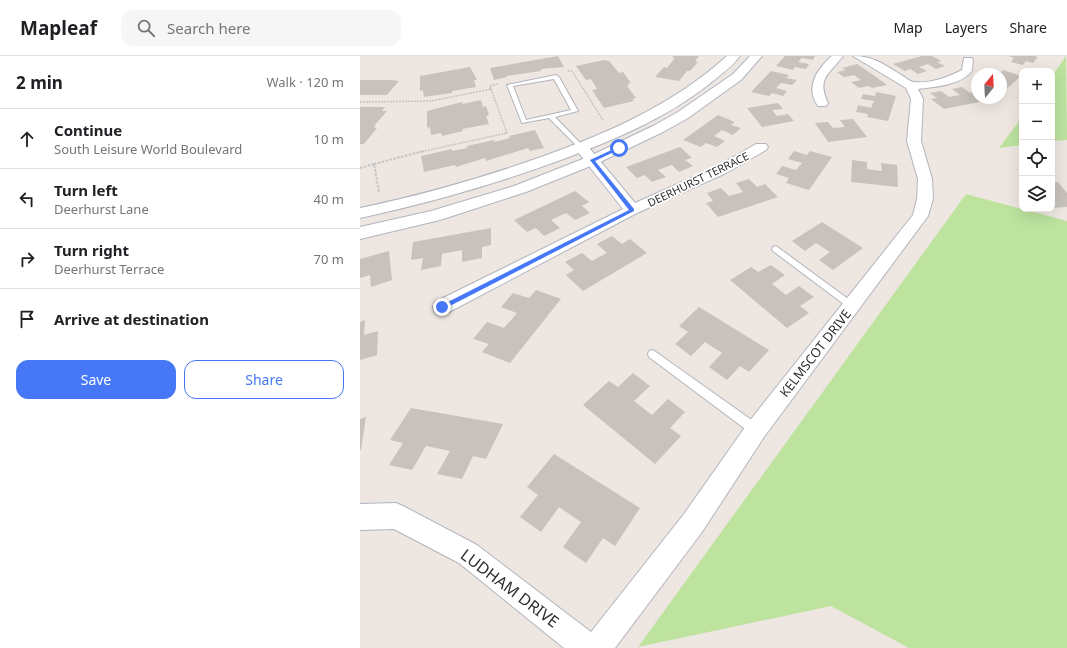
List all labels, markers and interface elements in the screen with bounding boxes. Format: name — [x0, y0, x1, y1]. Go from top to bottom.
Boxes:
search box — [121, 10, 401, 46]
text: Mapleaf — [20, 15, 97, 41]
icon: search — [135, 17, 157, 39]
text: Search here — [167, 18, 251, 38]
text: Map — [894, 18, 923, 37]
text: Layers — [945, 18, 987, 37]
text: Share — [1009, 18, 1047, 37]
north arrow — [971, 68, 1007, 104]
map controls — [1019, 68, 1055, 212]
button: + — [1019, 68, 1055, 104]
text: 2 min — [16, 71, 63, 94]
text: Walk · 120 m — [266, 73, 344, 91]
button: − — [1019, 104, 1055, 140]
text: Continue — [54, 120, 122, 140]
icon: ahead — [16, 128, 38, 150]
text: 10 m — [314, 130, 344, 148]
route start — [610, 139, 628, 157]
text: South Leisure World Boulevard — [54, 140, 242, 158]
button: locate — [1019, 140, 1055, 176]
street label: DEERHURST TERRACE — [645, 148, 751, 210]
button: layers — [1019, 176, 1055, 212]
text: Turn left — [54, 180, 118, 200]
icon: left — [16, 188, 38, 210]
text: 40 m — [314, 190, 344, 208]
text: Deerhurst Lane — [54, 200, 149, 218]
text: Turn right — [54, 240, 129, 260]
icon: right — [16, 248, 38, 270]
text: 70 m — [314, 250, 344, 268]
text: Deerhurst Terrace — [54, 260, 164, 278]
route end — [433, 298, 451, 316]
street label: KELMSCOT DRIVE — [775, 306, 855, 400]
icon: arrive — [16, 308, 38, 330]
text: Arrive at destination — [54, 309, 209, 329]
button: Save — [16, 360, 176, 399]
button: Share — [184, 360, 344, 399]
street label: LUDHAM DRIVE — [456, 544, 564, 632]

